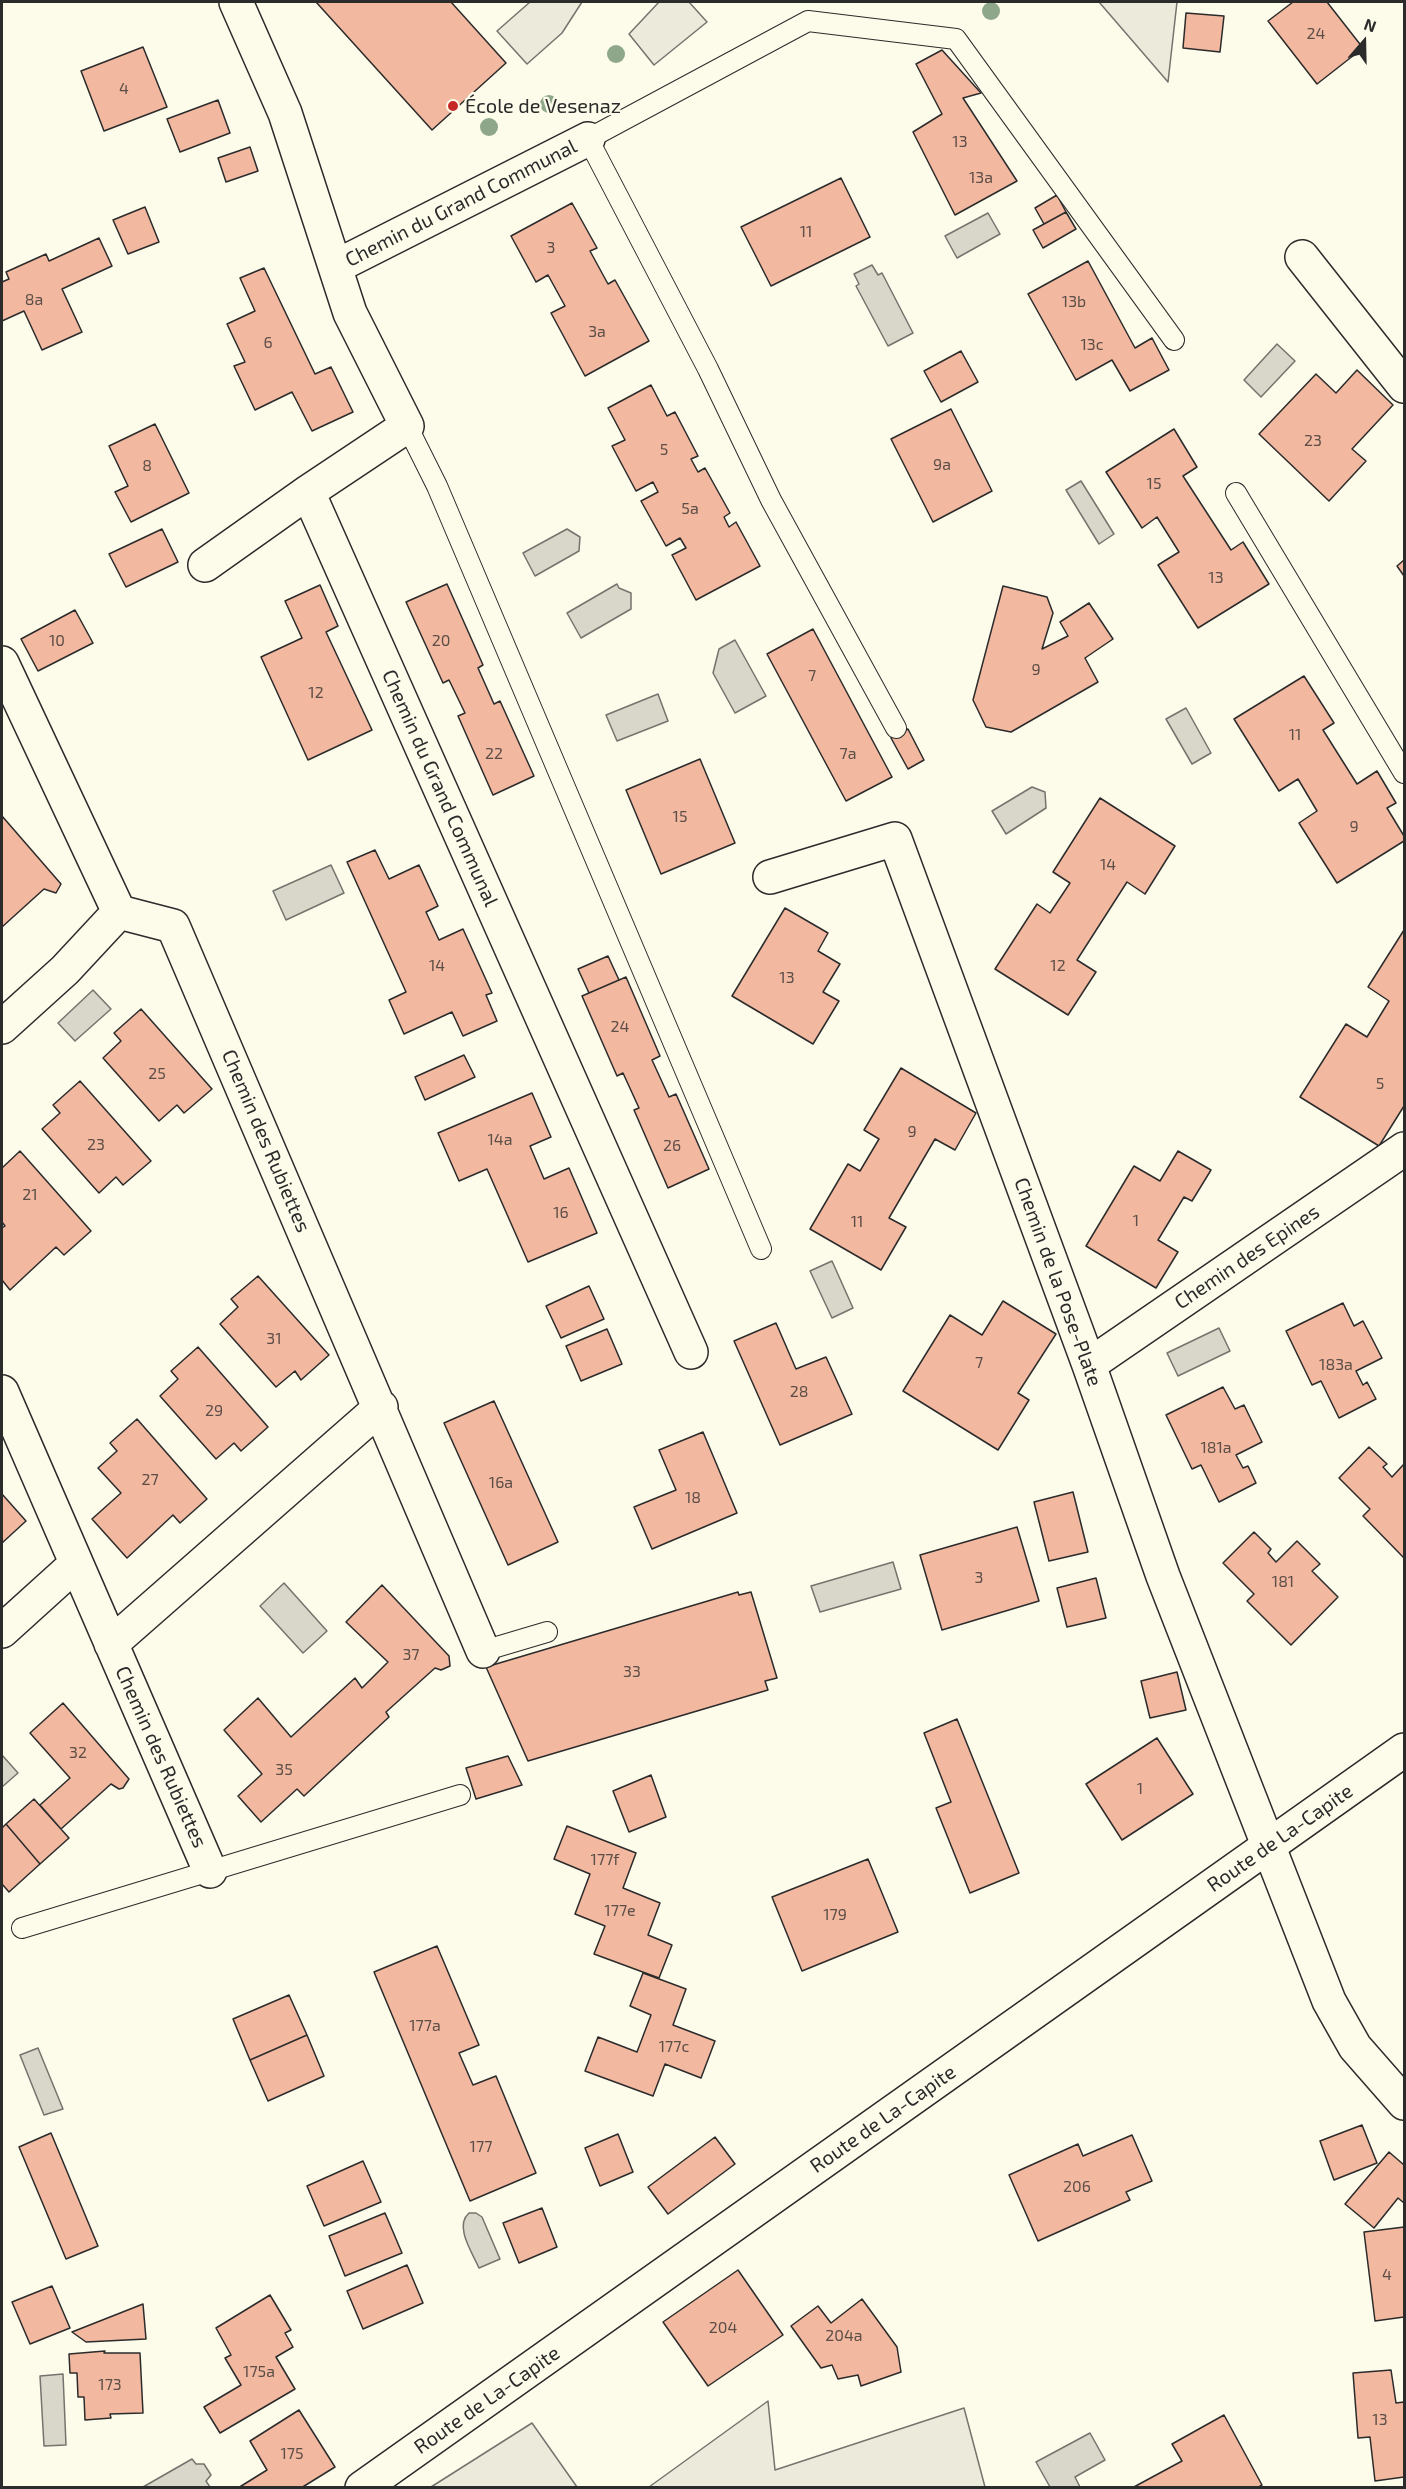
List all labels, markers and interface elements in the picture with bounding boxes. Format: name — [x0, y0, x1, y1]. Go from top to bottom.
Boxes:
north arrow — [1334, 12, 1394, 72]
text: N — [1362, 14, 1379, 36]
house number: 24 — [1307, 24, 1325, 44]
house number: 4 — [119, 79, 129, 99]
place label: École de Vesenaz — [465, 94, 621, 118]
marker: École de Vesenaz — [446, 99, 460, 113]
house number: 13 — [952, 132, 968, 152]
street label: Chemin du Grand Communal — [341, 134, 581, 272]
house number: 13a — [969, 168, 993, 188]
house number: 11 — [800, 222, 812, 242]
house number: 3 — [547, 238, 555, 258]
house number: 8a — [25, 290, 43, 310]
house number: 13b — [1062, 292, 1086, 312]
house number: 3a — [588, 322, 606, 342]
house number: 6 — [263, 333, 273, 353]
house number: 13c — [1080, 335, 1104, 355]
house number: 23 — [1304, 431, 1322, 451]
house number: 5 — [660, 440, 668, 460]
house number: 9a — [933, 455, 951, 475]
house number: 8 — [142, 456, 152, 476]
house number: 15 — [1147, 474, 1161, 494]
house number: 5a — [681, 499, 699, 519]
house number: 13 — [1208, 568, 1224, 588]
house number: 10 — [49, 631, 65, 651]
house number: 20 — [432, 631, 450, 651]
house number: 9 — [1031, 660, 1041, 680]
street label: Chemin du Grand Communal — [377, 666, 503, 910]
house number: 7 — [808, 666, 816, 686]
house number: 12 — [308, 683, 324, 703]
house number: 11 — [1289, 725, 1301, 745]
house number: 22 — [485, 744, 503, 764]
house number: 7a — [840, 744, 856, 764]
house number: 15 — [673, 807, 687, 827]
house number: 9 — [1349, 817, 1359, 837]
house number: 14 — [1100, 855, 1116, 875]
house number: 14 — [429, 956, 445, 976]
house number: 12 — [1050, 956, 1066, 976]
house number: 13 — [779, 968, 795, 988]
house number: 24 — [611, 1017, 629, 1037]
street label: Chemin des Rubiettes — [217, 1046, 315, 1236]
house number: 25 — [148, 1064, 166, 1084]
house number: 5 — [1376, 1074, 1384, 1094]
house number: 9 — [907, 1122, 917, 1142]
house number: 14a — [488, 1130, 512, 1150]
house number: 23 — [87, 1135, 105, 1155]
house number: 26 — [663, 1136, 681, 1156]
street label: Chemin de la Pose-Plate — [1009, 1174, 1107, 1390]
house number: 21 — [22, 1185, 38, 1205]
street label: Chemin des Epines — [1170, 1200, 1324, 1314]
house number: 16 — [553, 1203, 569, 1223]
house number: 1 — [1133, 1211, 1139, 1231]
house number: 11 — [851, 1212, 863, 1232]
house number: 31 — [266, 1329, 282, 1349]
house number: 7 — [975, 1353, 983, 1373]
house number: 183a — [1319, 1355, 1353, 1375]
house number: 28 — [790, 1382, 808, 1402]
house number: 29 — [205, 1401, 223, 1421]
house number: 181a — [1200, 1438, 1232, 1458]
house number: 27 — [141, 1470, 159, 1490]
house number: 16a — [489, 1473, 513, 1493]
house number: 18 — [685, 1488, 701, 1508]
house number: 3 — [975, 1568, 983, 1588]
house number: 181 — [1272, 1572, 1294, 1592]
house number: 37 — [402, 1645, 420, 1665]
house number: 33 — [623, 1662, 641, 1682]
street label: Chemin des Rubiettes — [110, 1663, 212, 1851]
house number: 32 — [69, 1743, 87, 1763]
house number: 35 — [275, 1760, 293, 1780]
house number: 1 — [1137, 1779, 1143, 1799]
street label: Route de La-Capite — [1203, 1779, 1357, 1897]
house number: 177f — [591, 1850, 619, 1870]
house number: 177e — [604, 1901, 636, 1921]
house number: 179 — [823, 1905, 847, 1925]
house number: 177a — [409, 2016, 441, 2036]
house number: 177c — [659, 2037, 689, 2057]
street label: Route de La-Capite — [806, 2060, 960, 2178]
house number: 177 — [470, 2137, 492, 2157]
house number: 206 — [1063, 2177, 1091, 2197]
house number: 4 — [1382, 2265, 1392, 2285]
house number: 204 — [709, 2318, 737, 2338]
house number: 204a — [825, 2326, 863, 2346]
street label: Route de La-Capite — [410, 2341, 564, 2459]
house number: 175a — [243, 2362, 275, 2382]
house number: 173 — [98, 2375, 122, 2395]
house number: 13 — [1372, 2410, 1388, 2430]
house number: 175 — [280, 2444, 304, 2464]

